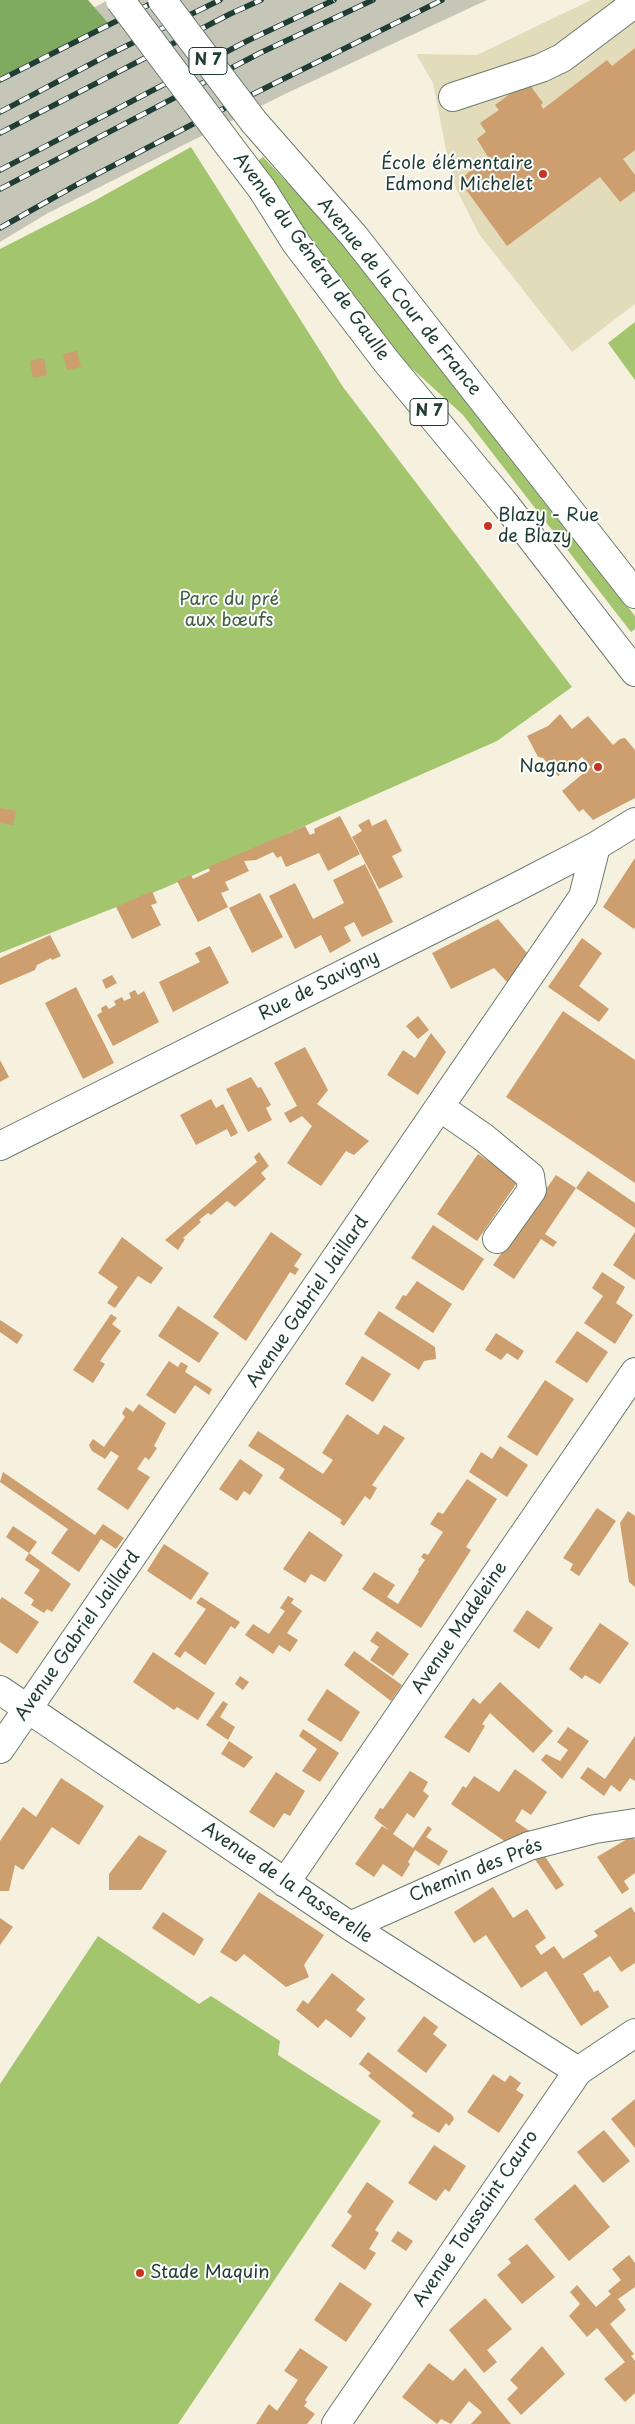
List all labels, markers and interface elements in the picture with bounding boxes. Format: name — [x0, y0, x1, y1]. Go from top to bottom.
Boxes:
road number: N 7 — [189, 48, 227, 74]
street label: Avenue du Général de Gaulle — [228, 149, 394, 365]
place label: École élémentaire Edmond Michelet — [381, 153, 533, 195]
marker: École élémentaire Edmond Michelet — [537, 168, 549, 180]
street label: Avenue de la Cour de France — [313, 194, 485, 400]
road number: N 7 — [410, 398, 448, 426]
place label: Blazy - Rue de Blazy — [498, 505, 599, 548]
marker: Blazy - Rue de Blazy — [482, 520, 494, 532]
park label: Parc du pré aux bœufs — [179, 589, 279, 632]
place label: Nagano — [519, 756, 588, 778]
marker: Nagano — [592, 761, 604, 773]
street label: Rue de Savigny — [255, 946, 383, 1026]
street label: Avenue Gabriel Jaillard — [242, 1212, 374, 1392]
street label: Avenue Gabriel Jaillard — [11, 1547, 145, 1725]
street label: Avenue Madeleine — [408, 1558, 512, 1698]
street label: Avenue de la Passerelle — [198, 1818, 376, 1948]
street label: Chemin des Prés — [406, 1835, 546, 1907]
street label: Avenue Toussaint Cauro — [409, 2127, 543, 2311]
place label: Stade Maquin — [150, 2262, 270, 2284]
marker: Stade Maquin — [134, 2267, 146, 2279]

